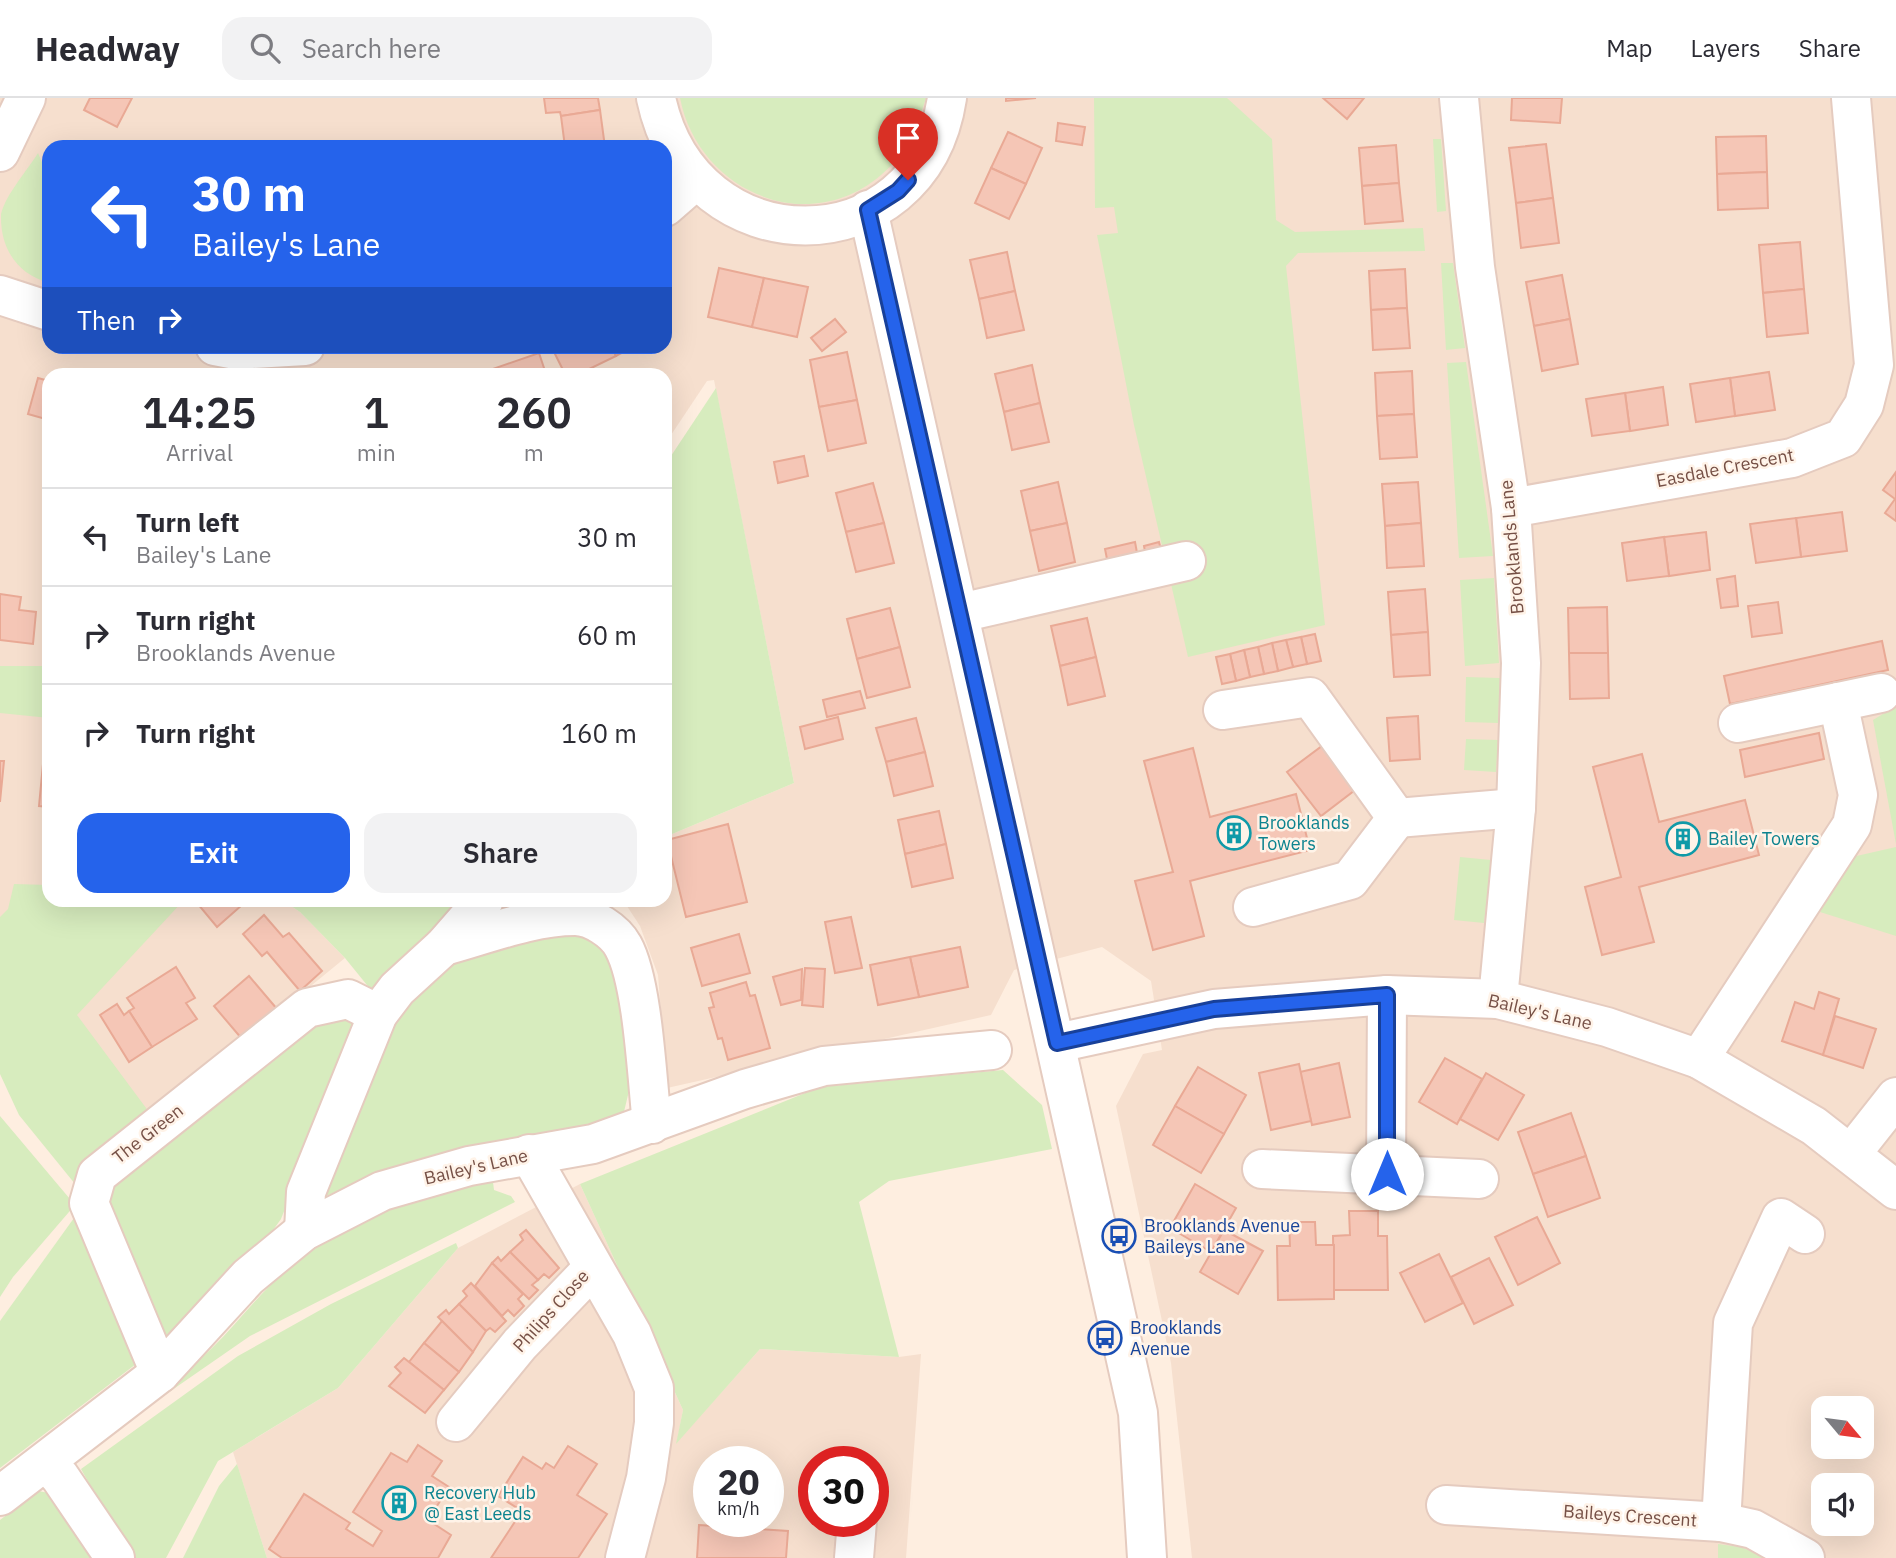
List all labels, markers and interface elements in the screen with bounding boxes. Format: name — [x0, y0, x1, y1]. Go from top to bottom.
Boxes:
search box — [222, 17, 712, 80]
text: Headway — [35, 27, 180, 70]
icon: search — [246, 29, 284, 67]
text: Search here — [302, 31, 441, 65]
text: Map — [1606, 32, 1653, 64]
text: Layers — [1691, 32, 1761, 64]
text: Share — [1799, 32, 1861, 64]
pin — [878, 108, 938, 180]
icon: arrive — [889, 119, 927, 157]
text: 30 m — [192, 161, 306, 224]
icon: left — [77, 168, 168, 259]
text: Bailey's Lane — [192, 223, 380, 265]
icon: right — [150, 301, 188, 339]
text: Then — [77, 303, 136, 337]
text: 14:25 — [142, 385, 257, 440]
text: 1 — [364, 385, 389, 440]
text: 260 — [496, 385, 572, 440]
text: Arrival — [166, 437, 233, 467]
text: min — [357, 437, 396, 467]
text: m — [524, 437, 544, 467]
street label: Easdale Crescent — [1654, 443, 1796, 492]
street label: Brooklands Lane — [1494, 479, 1529, 615]
text: Turn left — [136, 505, 239, 539]
icon: left — [77, 518, 115, 556]
text: 30 m — [577, 520, 637, 554]
text: Bailey's Lane — [136, 539, 271, 569]
text: Turn right — [136, 603, 255, 637]
icon: right — [77, 616, 115, 654]
text: 60 m — [577, 618, 637, 652]
text: Brooklands Avenue — [136, 637, 336, 667]
icon: right — [77, 714, 115, 752]
text: Turn right — [136, 716, 255, 750]
text: 160 m — [561, 716, 637, 750]
place label: Brooklands Towers — [1258, 811, 1350, 855]
button: Exit — [77, 813, 350, 893]
button: Share — [364, 813, 637, 893]
building icon: Brooklands Towers — [1215, 814, 1253, 852]
building icon: Bailey Towers — [1664, 820, 1702, 858]
place label: Bailey Towers — [1708, 827, 1820, 850]
street label: Bailey's Lane — [1486, 988, 1594, 1035]
street label: The Green — [108, 1099, 188, 1168]
position arrow — [1350, 1137, 1424, 1211]
street label: Bailey's Lane — [422, 1143, 530, 1190]
place label: Brooklands Avenue Baileys Lane — [1144, 1214, 1300, 1258]
bus stop icon: Brooklands Avenue Baileys Lane — [1100, 1217, 1138, 1255]
street label: Philips Close — [508, 1265, 594, 1357]
place label: Brooklands Avenue — [1130, 1316, 1222, 1360]
bus stop icon: Brooklands Avenue — [1086, 1319, 1124, 1357]
north arrow — [1811, 1396, 1874, 1460]
map controls — [1811, 1396, 1874, 1536]
speed limit sign: 30 — [798, 1446, 889, 1537]
text: 20 — [717, 1459, 760, 1505]
button: sound — [1811, 1473, 1874, 1536]
place label: Recovery Hub @ East Leeds — [424, 1481, 536, 1525]
building icon: Recovery Hub @ East Leeds — [380, 1484, 418, 1522]
text: km/h — [717, 1497, 760, 1520]
street label: Baileys Crescent — [1562, 1499, 1698, 1532]

